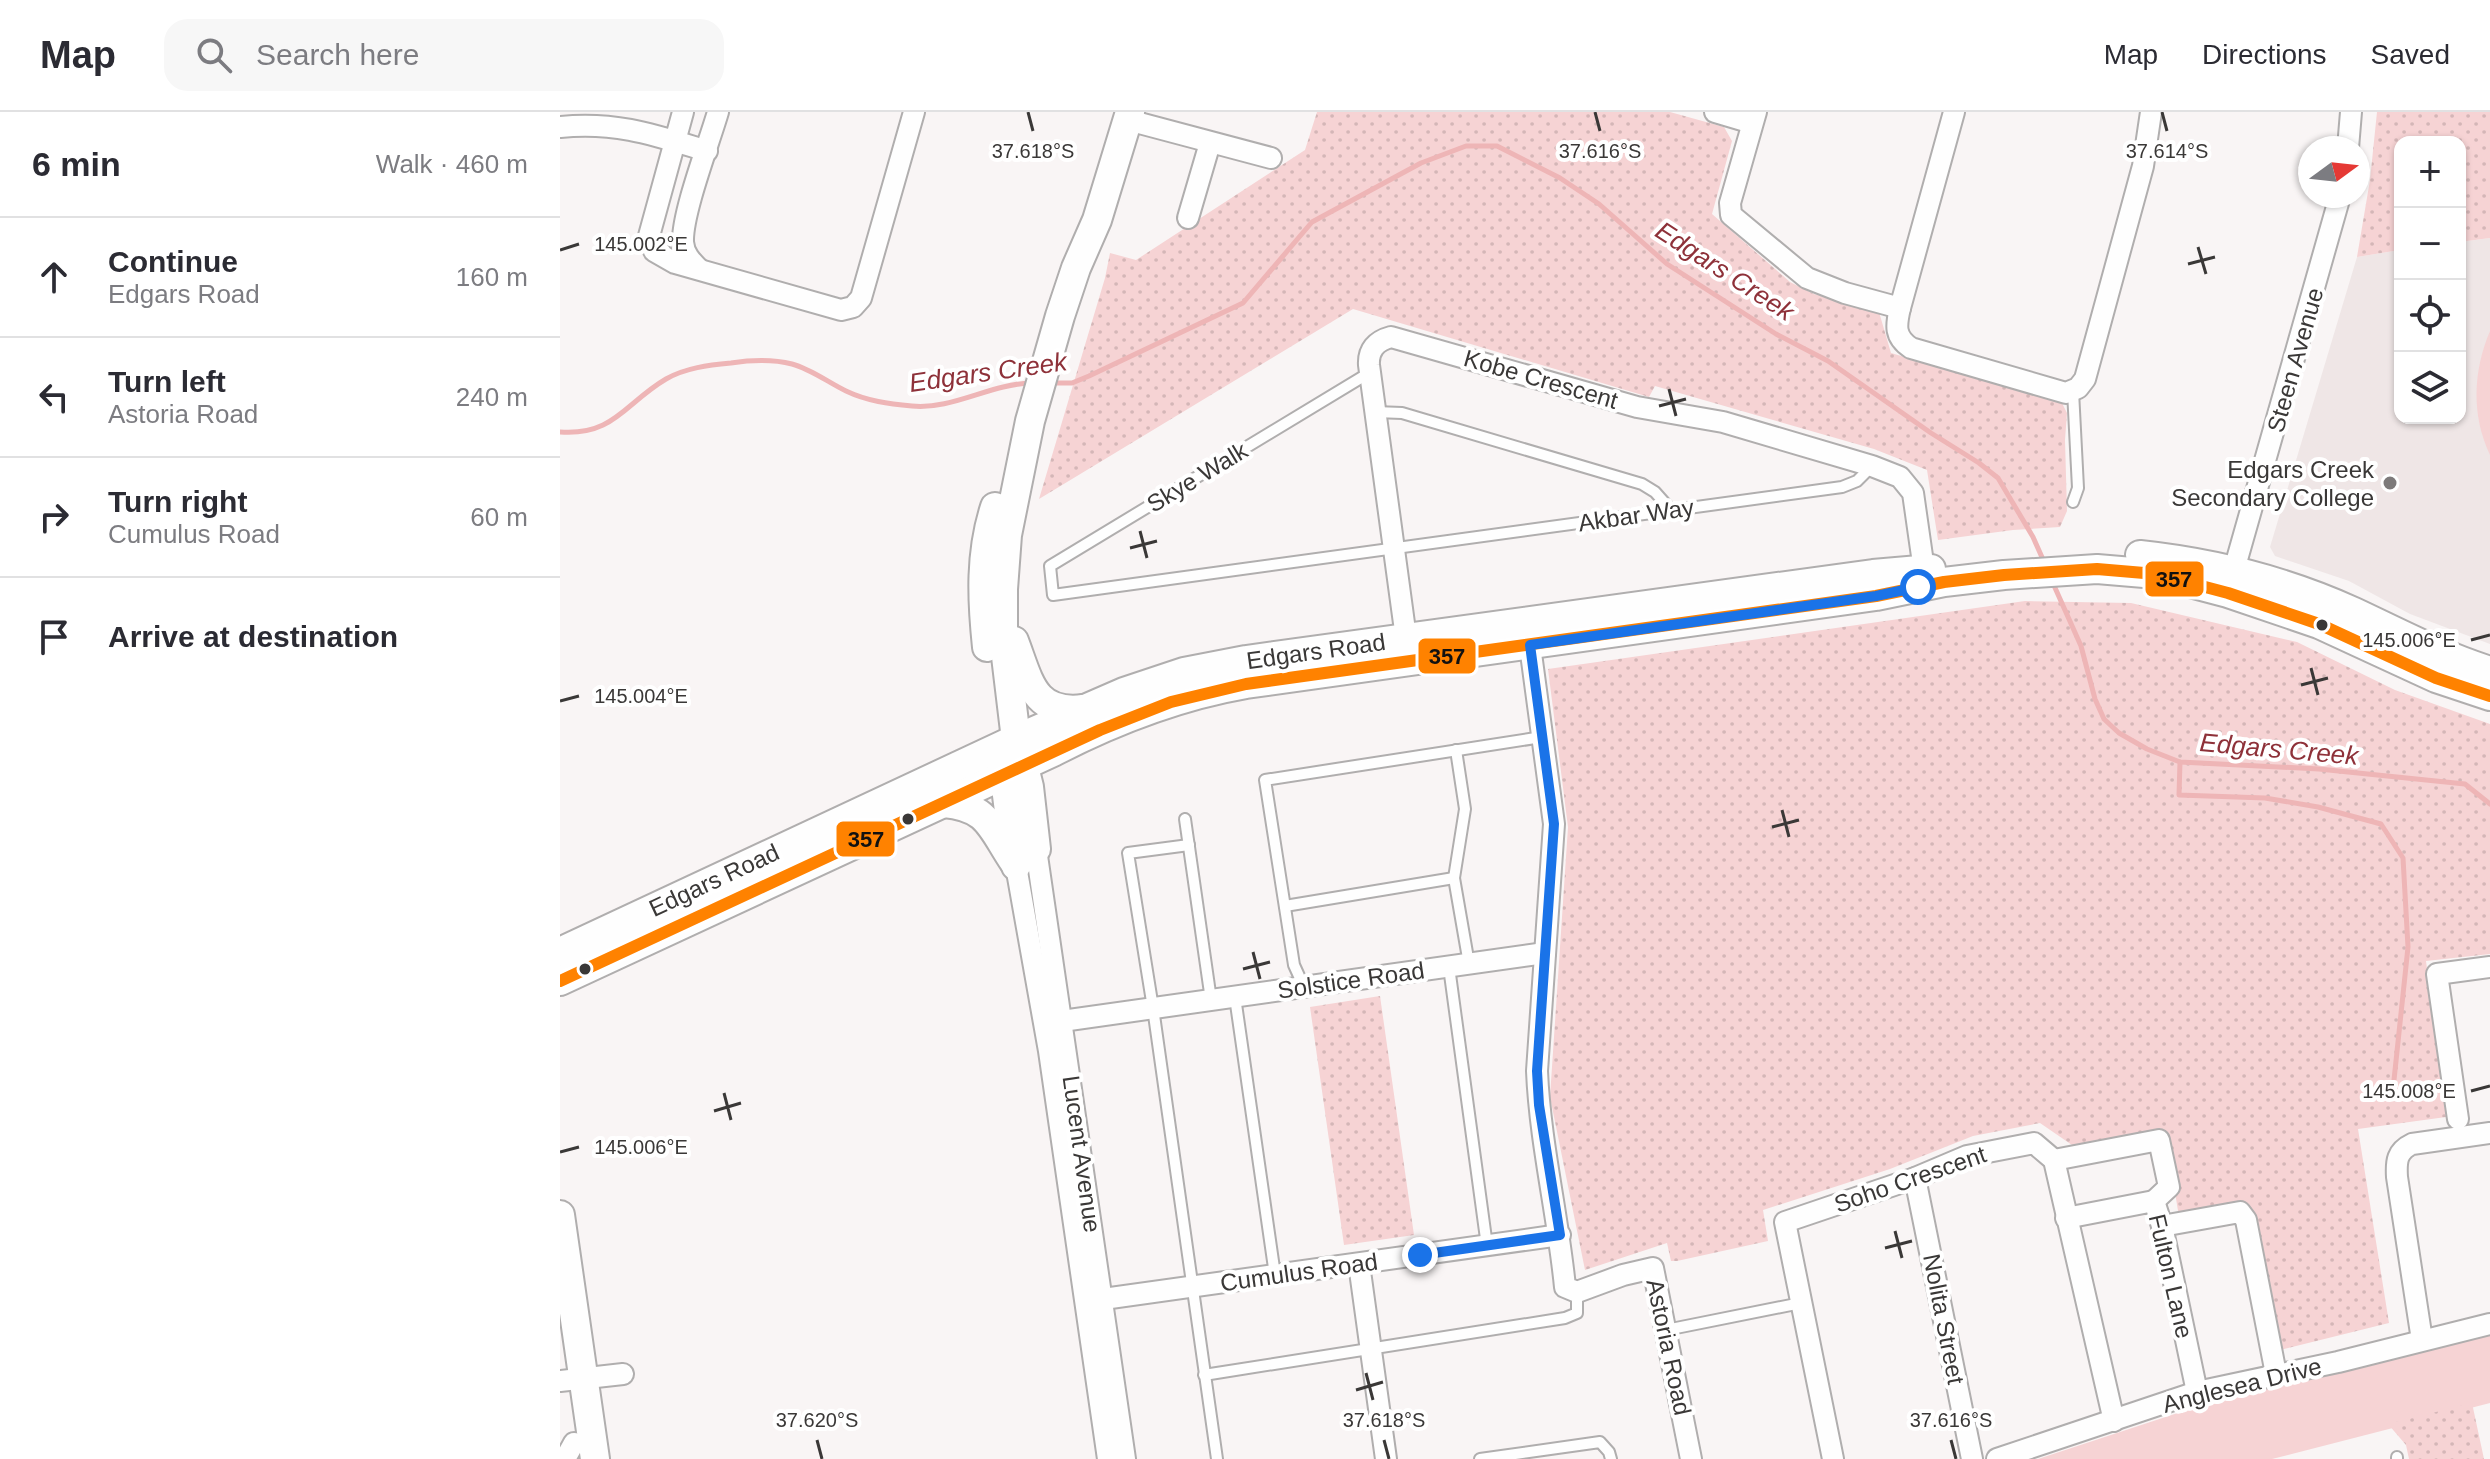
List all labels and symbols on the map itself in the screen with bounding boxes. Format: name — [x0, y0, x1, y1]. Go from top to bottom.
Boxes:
north arrow — [2298, 136, 2370, 208]
text: 37.618°S — [992, 140, 1074, 162]
text: 37.616°S — [1559, 140, 1641, 162]
text: 37.614°S — [2126, 140, 2208, 162]
water label: Edgars Creek — [1650, 215, 1801, 328]
text: 145.002°E — [594, 233, 688, 255]
street label: Steen Avenue — [2261, 285, 2329, 435]
street label: Kobe Crescent — [1461, 344, 1621, 414]
water label: Edgars Creek — [907, 346, 1071, 398]
street label: Skye Walk — [1142, 436, 1253, 518]
place label: Edgars Creek Secondary College — [2171, 456, 2375, 511]
marker: Edgars Creek Secondary College — [2381, 474, 2399, 492]
street label: Akbar Way — [1576, 494, 1696, 536]
line badge: 357 — [2144, 560, 2205, 598]
text: 357 — [2156, 567, 2192, 592]
route start — [1900, 569, 1936, 605]
unlabelled marker — [2314, 617, 2330, 633]
street label: Edgars Road — [1245, 628, 1387, 674]
text: 145.006°E — [2362, 629, 2456, 651]
line badge: 357 — [1417, 637, 1477, 675]
text: 357 — [1429, 644, 1465, 669]
text: 145.004°E — [594, 685, 688, 707]
water label: Edgars Creek — [2199, 727, 2361, 771]
unlabelled marker — [900, 811, 916, 827]
line badge: 357 — [835, 820, 896, 858]
text: 357 — [848, 827, 884, 852]
street label: Edgars Road — [645, 838, 783, 922]
street label: Solstice Road — [1276, 956, 1426, 1004]
unlabelled marker — [577, 961, 593, 977]
street label: Lucent Avenue — [1058, 1074, 1106, 1234]
text: 145.008°E — [2362, 1080, 2456, 1102]
text: 145.006°E — [594, 1136, 688, 1158]
street label: Soho Crescent — [1831, 1140, 1990, 1218]
street label: Fulton Lane — [2144, 1211, 2198, 1341]
route end — [1402, 1237, 1438, 1273]
street label: Cumulus Road — [1219, 1248, 1379, 1296]
street label: Nolita Street — [1918, 1252, 1970, 1387]
street label: Astoria Road — [1641, 1276, 1697, 1418]
street label: Anglesea Drive — [2160, 1352, 2324, 1418]
text: 37.620°S — [776, 1409, 858, 1431]
text: 37.618°S — [1343, 1409, 1425, 1431]
text: 37.616°S — [1910, 1409, 1992, 1431]

